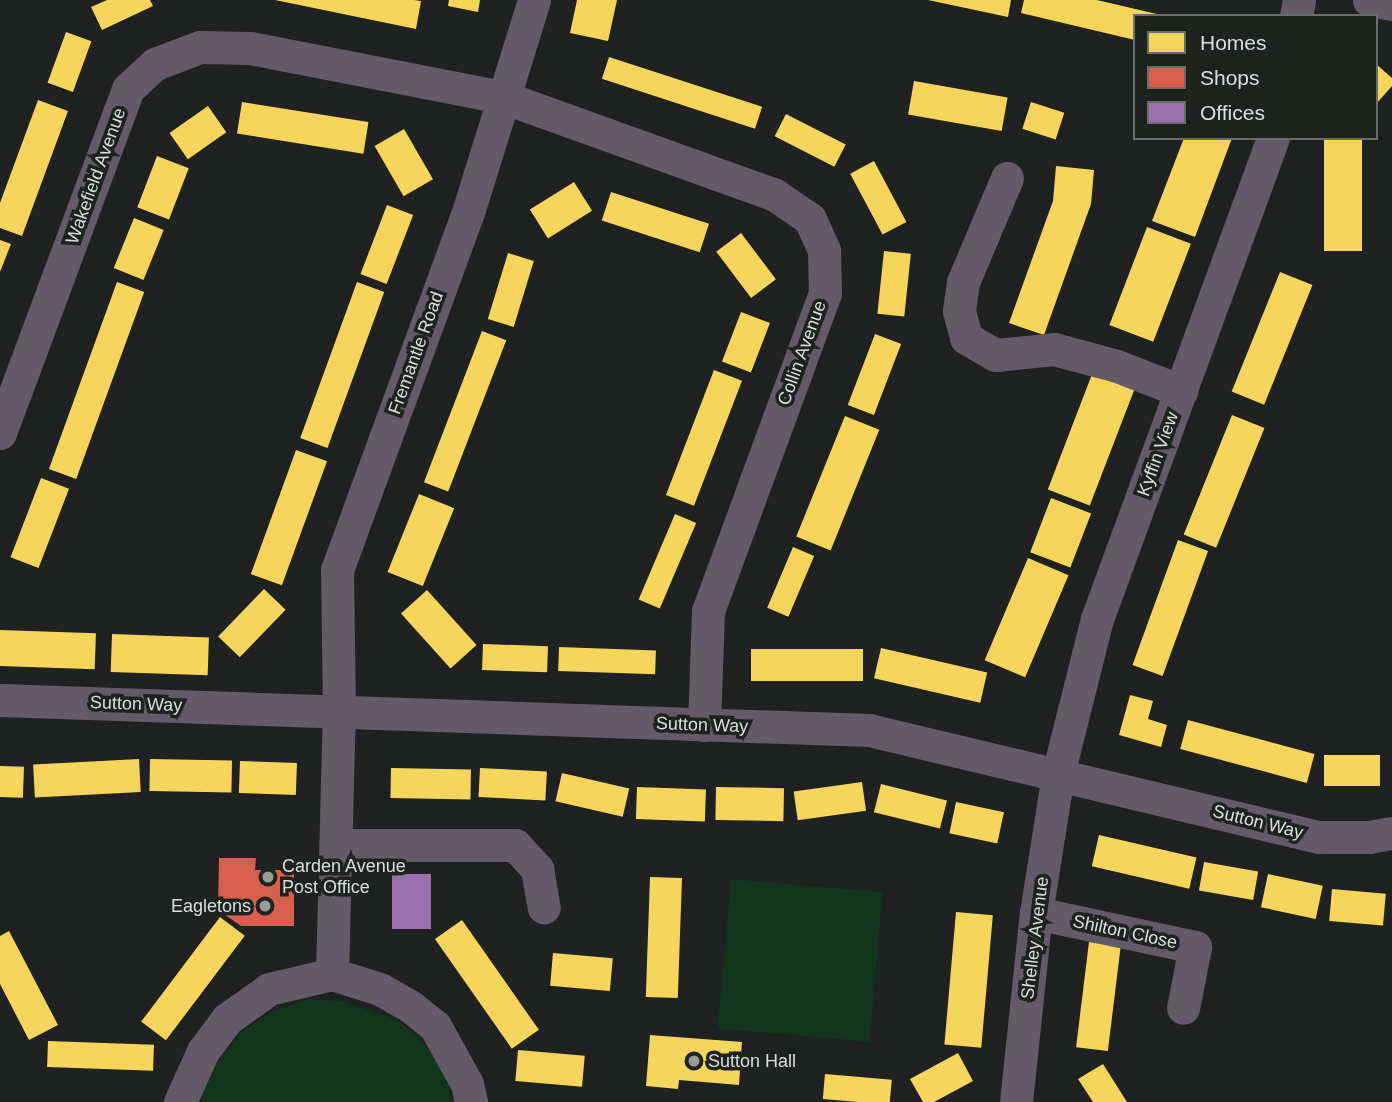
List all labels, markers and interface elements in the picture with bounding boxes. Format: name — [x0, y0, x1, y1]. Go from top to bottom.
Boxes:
legend — [1133, 14, 1378, 140]
text: Homes — [1200, 31, 1267, 54]
text: Shops — [1200, 66, 1260, 89]
text: Offices — [1200, 101, 1265, 124]
street label: Wakefield Avenue — [61, 105, 131, 247]
street label: Fremantle Road — [384, 289, 448, 417]
street label: Collin Avenue — [773, 297, 831, 409]
street label: Kyffin View — [1133, 409, 1183, 499]
street label: Sutton Way — [89, 692, 183, 716]
street label: Sutton Way — [655, 713, 749, 737]
street label: Sutton Way — [1211, 800, 1305, 844]
place label: Carden Avenue Post Office — [282, 856, 407, 898]
marker: Carden Avenue Post Office — [260, 869, 276, 885]
street label: Shelley Avenue — [1017, 875, 1053, 1001]
place label: Eagletons — [171, 895, 251, 917]
marker: Eagletons — [257, 898, 273, 914]
street label: Shilton Close — [1071, 910, 1179, 954]
place label: Sutton Hall — [708, 1050, 796, 1072]
marker: Sutton Hall — [686, 1053, 702, 1069]

